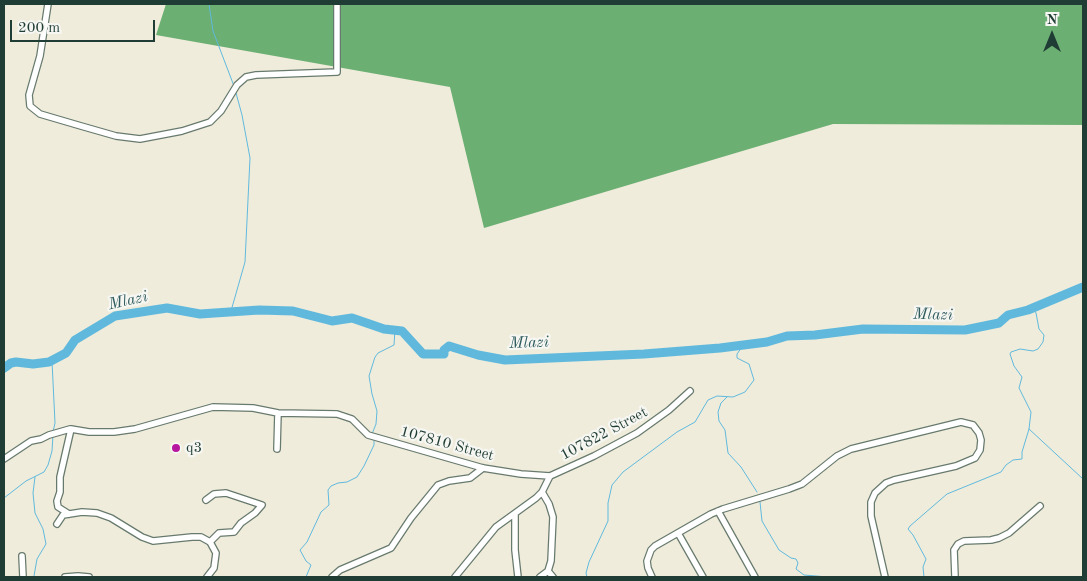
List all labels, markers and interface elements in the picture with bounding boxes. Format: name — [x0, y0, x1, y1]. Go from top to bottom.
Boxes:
scale bar — [12, 10, 158, 42]
north arrow — [1027, 10, 1077, 60]
text: N — [1047, 13, 1057, 27]
text: 200 m — [18, 21, 60, 36]
water label: Mlazi — [106, 287, 150, 315]
water label: Mlazi — [913, 305, 953, 325]
water label: Mlazi — [509, 333, 549, 353]
street label: 107822 Street — [557, 403, 651, 465]
street label: 107810 Street — [398, 423, 496, 465]
place label: q3 — [186, 439, 202, 457]
marker: q3 — [170, 442, 182, 454]

